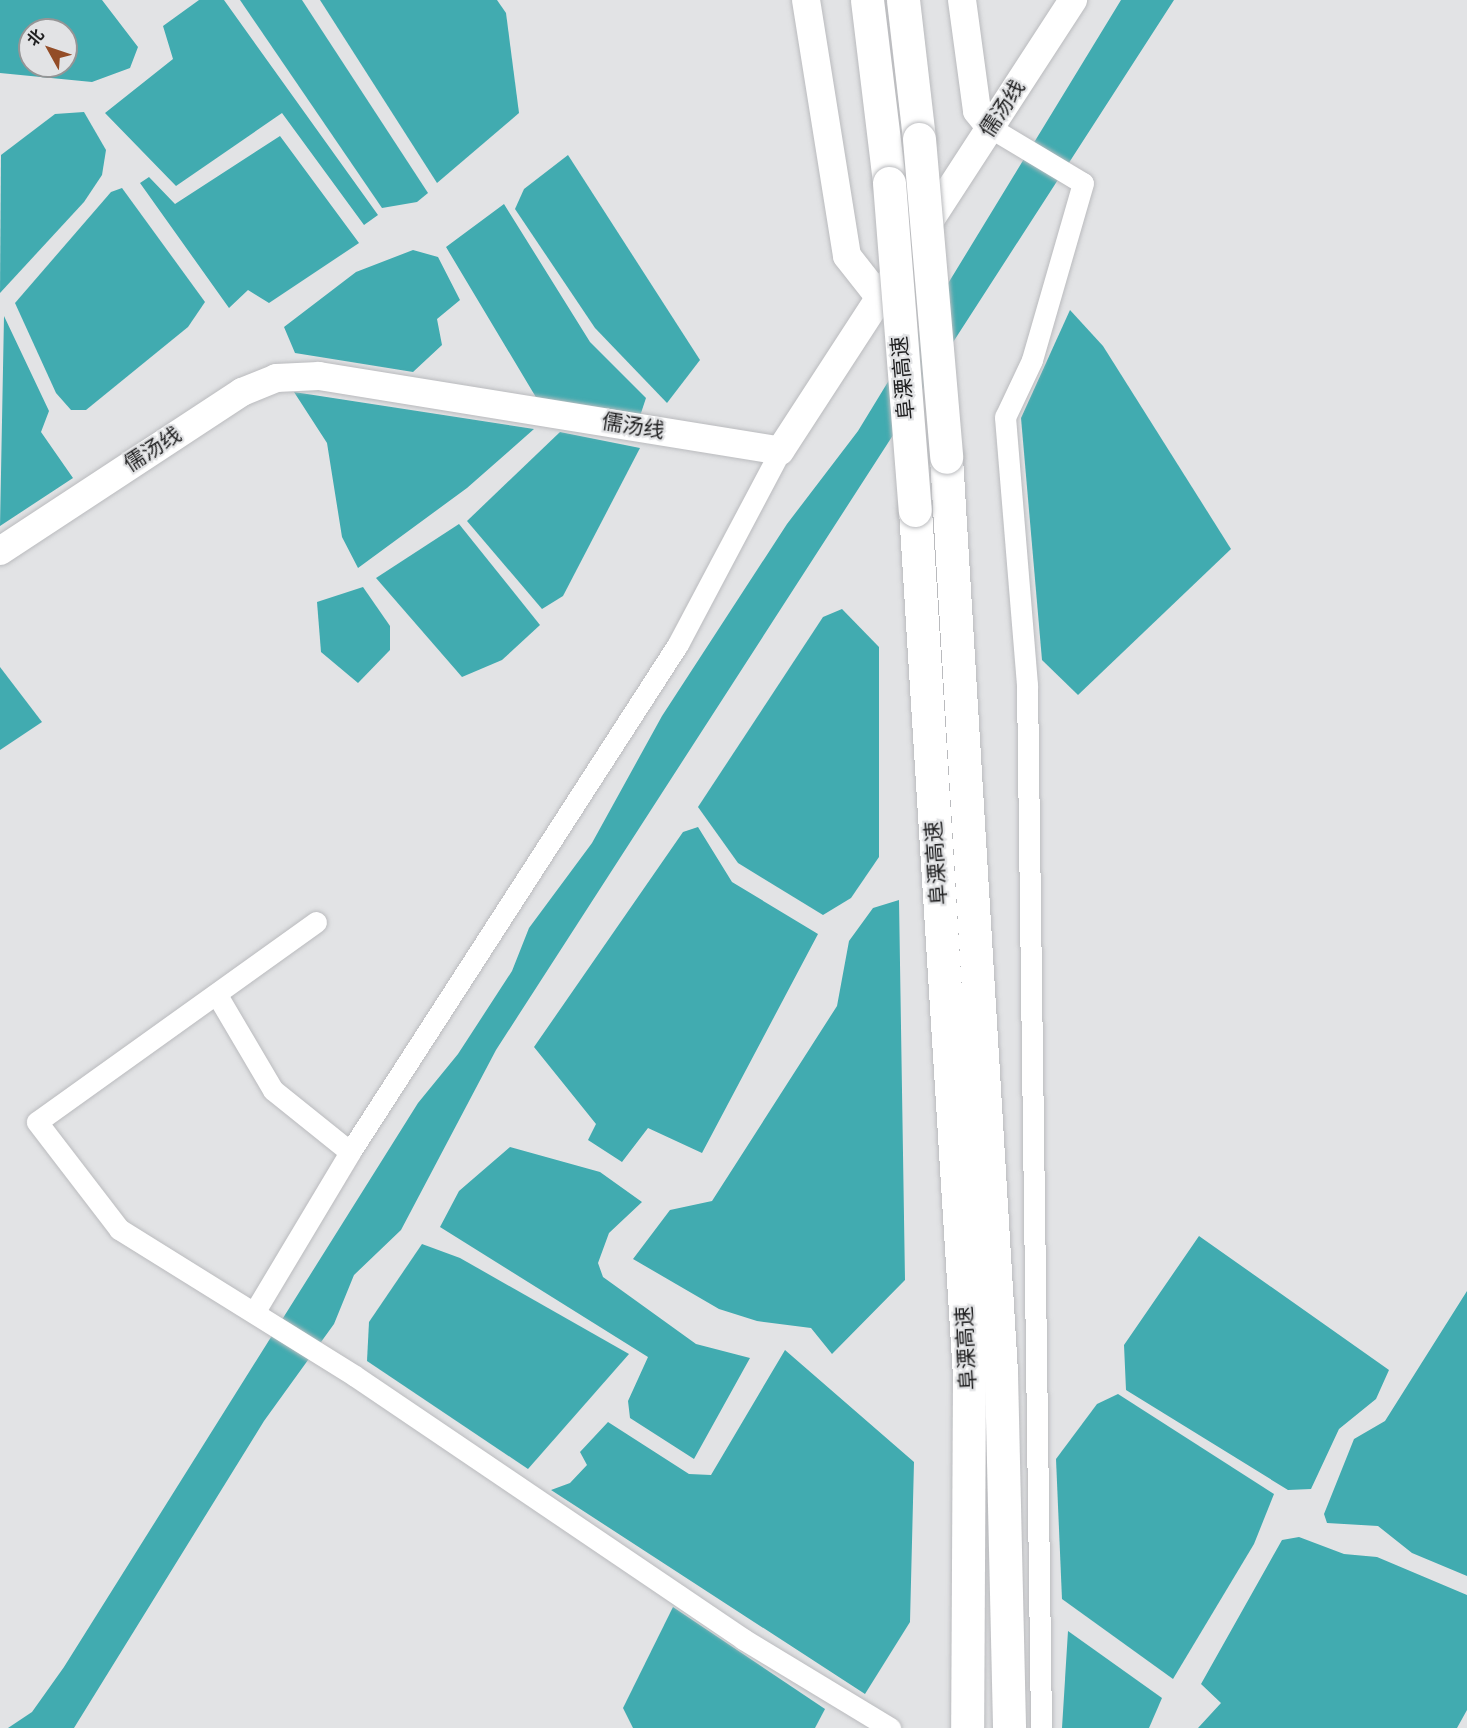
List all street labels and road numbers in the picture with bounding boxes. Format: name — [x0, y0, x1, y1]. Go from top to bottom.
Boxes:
street label: 儒汤线 — [975, 76, 1031, 142]
street label: 阜溧高速 — [888, 335, 920, 421]
street label: 儒汤线 — [600, 410, 666, 444]
street label: 儒汤线 — [120, 422, 186, 478]
street label: 阜溧高速 — [922, 820, 952, 906]
street label: 阜溧高速 — [952, 1305, 982, 1391]

